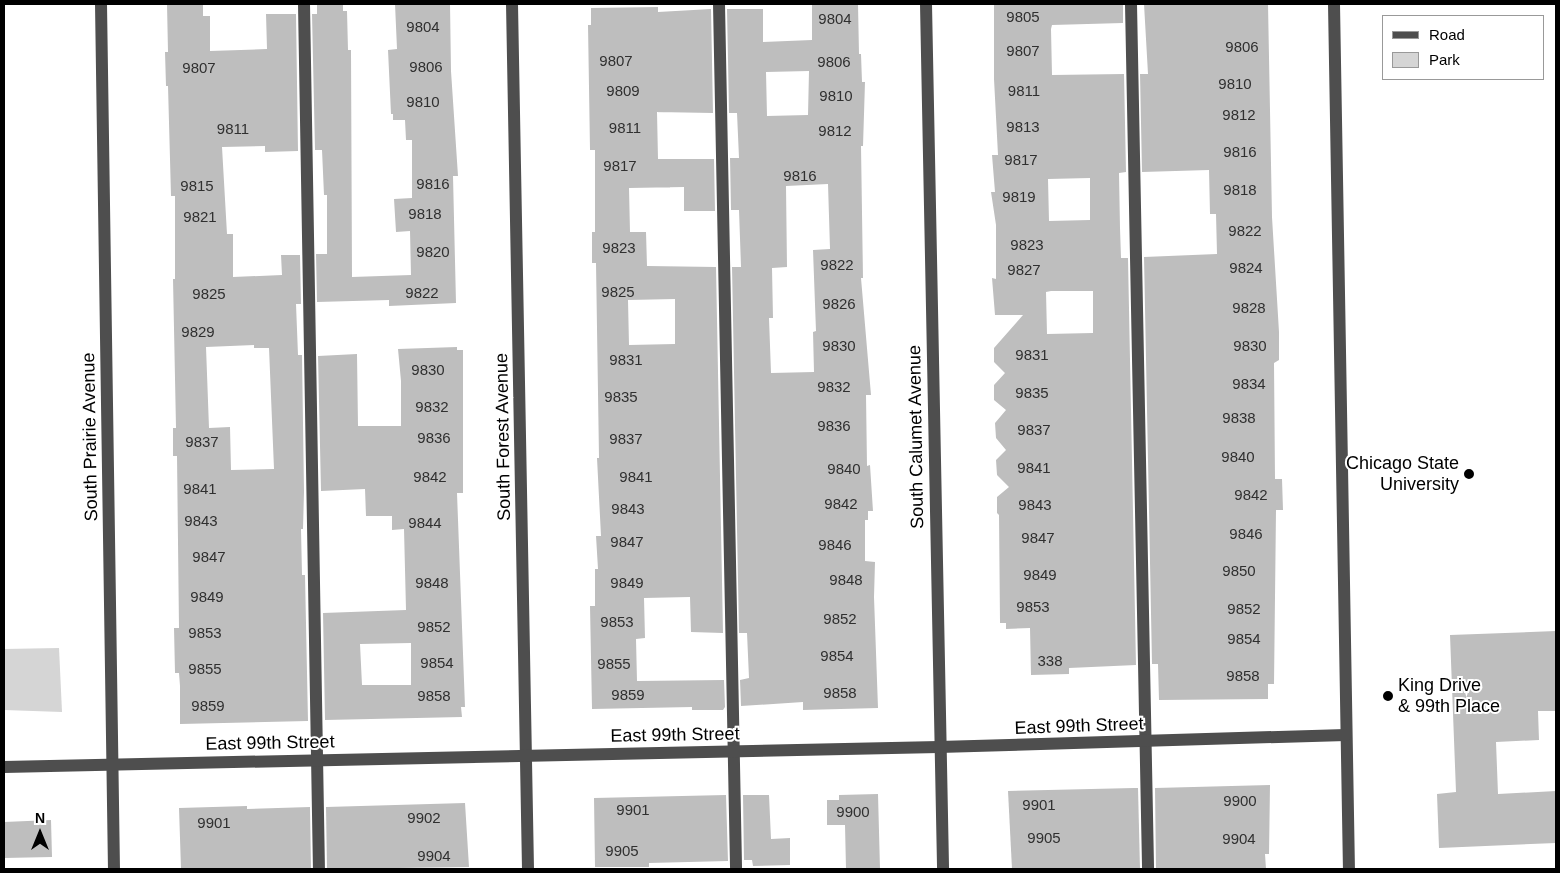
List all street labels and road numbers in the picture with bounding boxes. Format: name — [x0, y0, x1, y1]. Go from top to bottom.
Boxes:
street label: South Calumet Avenue — [904, 344, 928, 530]
street label: South Prairie Avenue — [78, 352, 102, 522]
street label: South Forest Avenue — [491, 352, 515, 522]
street label: East 99th Street — [1014, 713, 1144, 739]
street label: East 99th Street — [610, 723, 740, 747]
street label: East 99th Street — [205, 731, 335, 755]

